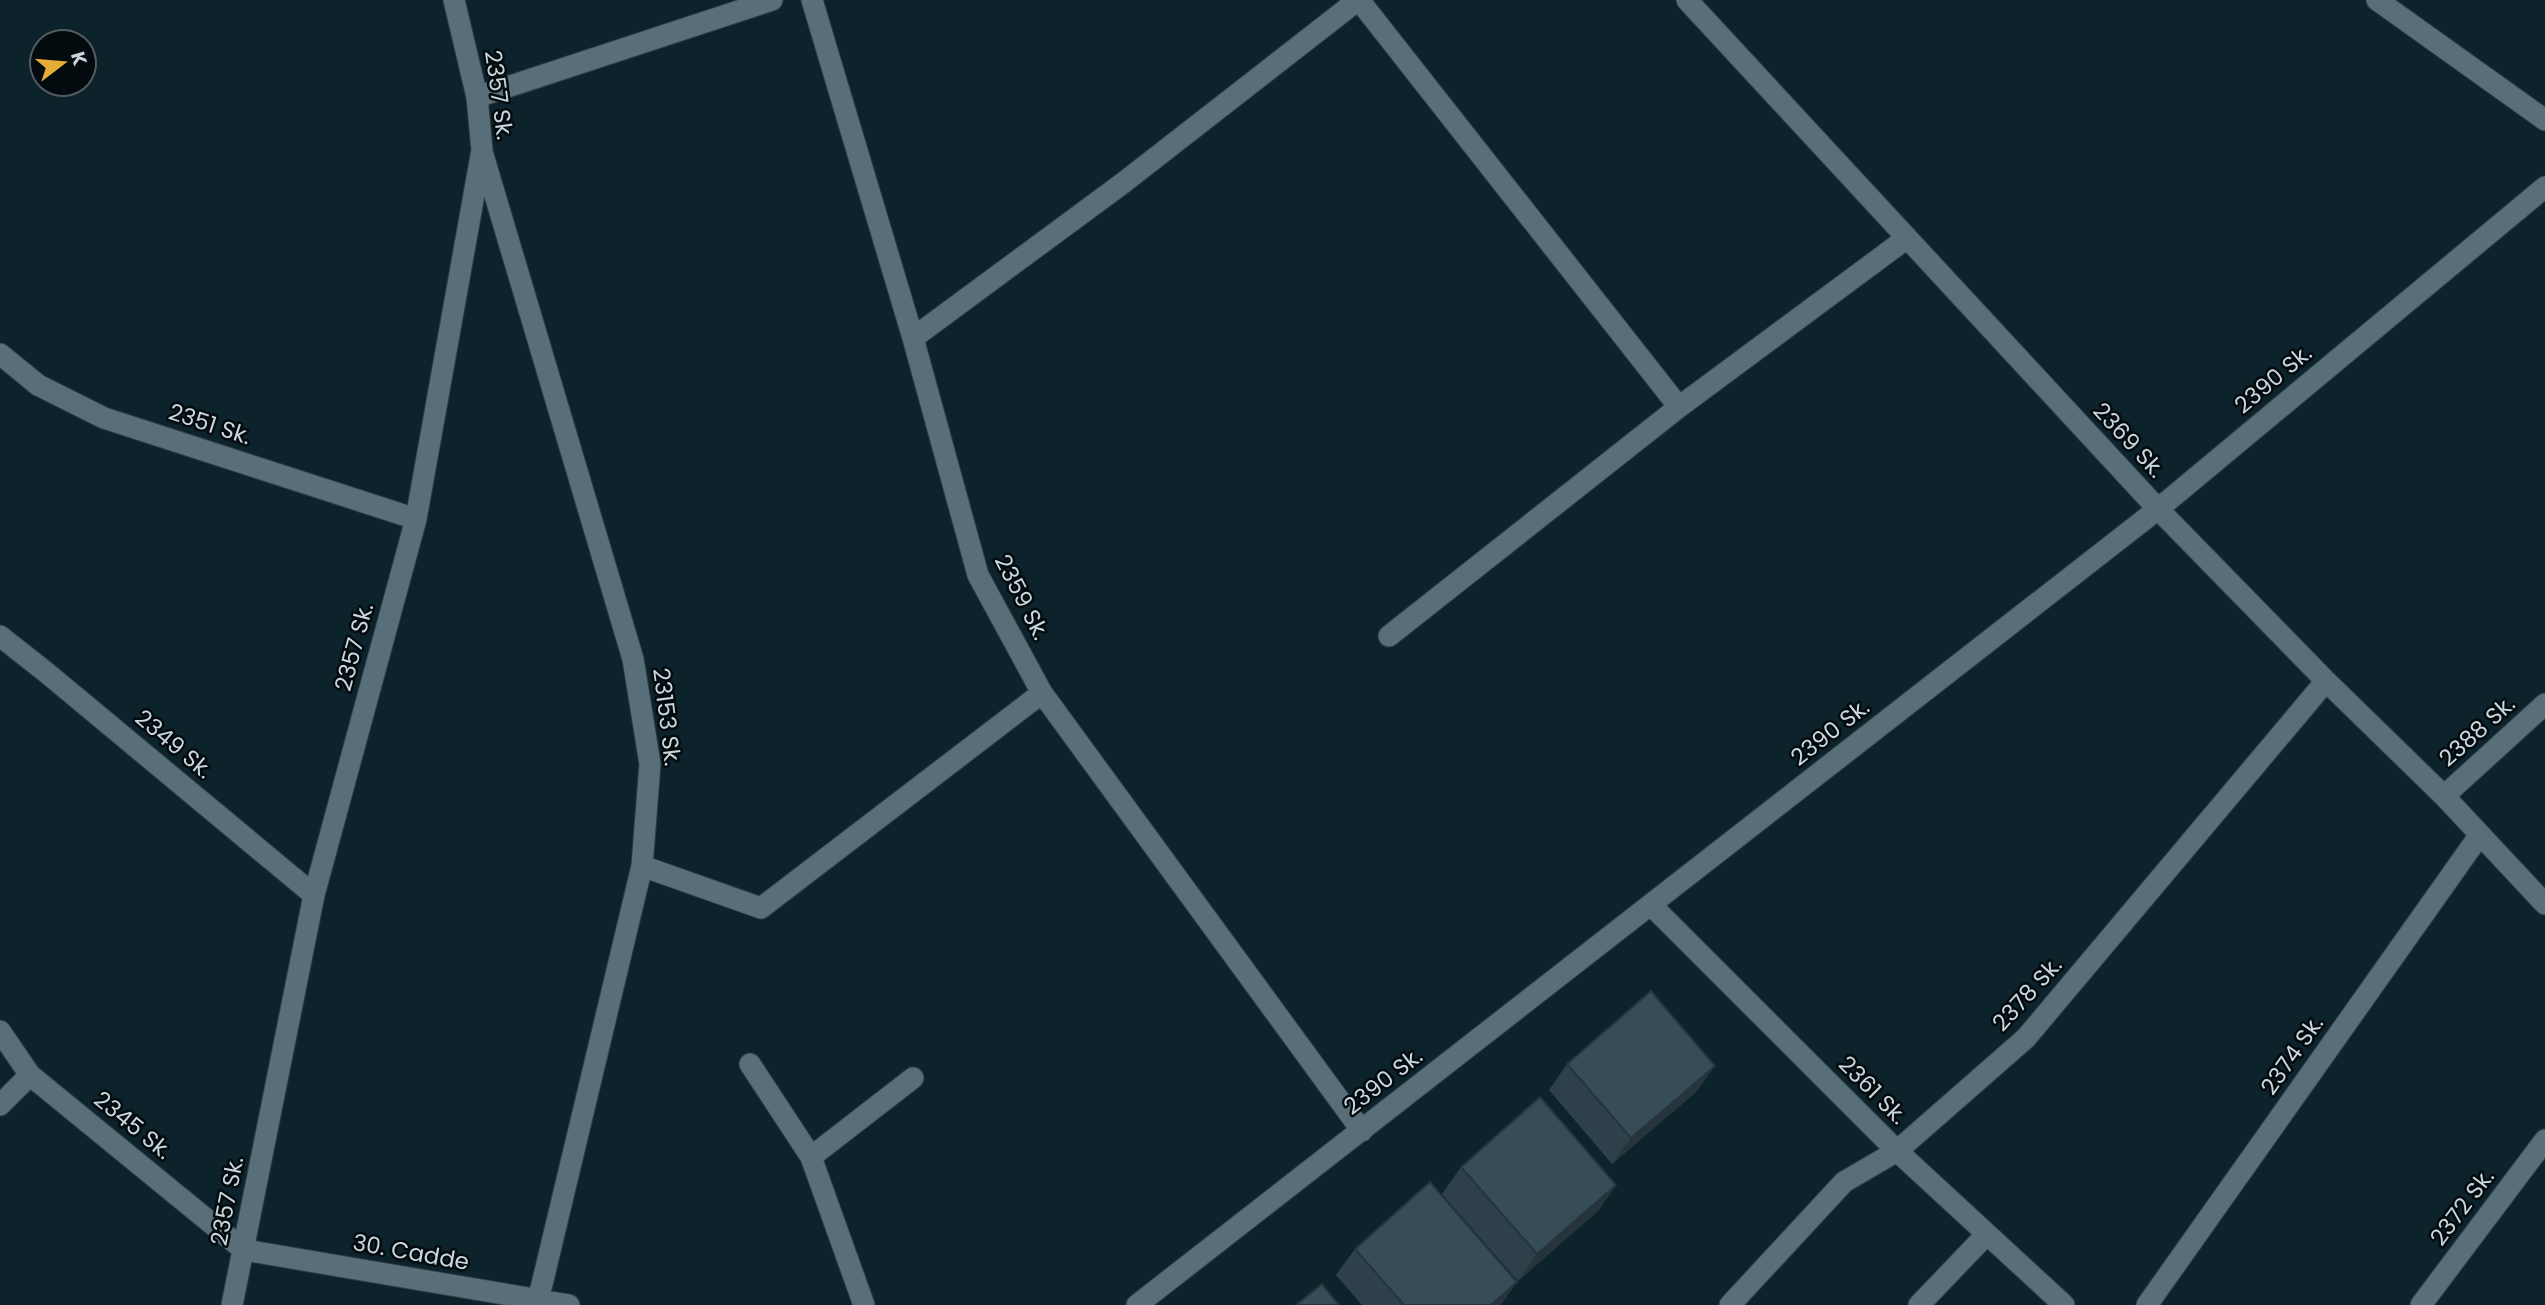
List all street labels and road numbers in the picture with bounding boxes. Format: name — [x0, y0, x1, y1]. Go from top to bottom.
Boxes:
street label: 2357 Sk. — [477, 48, 521, 142]
street label: 2390 Sk. — [2227, 337, 2319, 421]
street label: 2369 Sk. — [2086, 395, 2172, 485]
street label: 2351 Sk. — [165, 396, 255, 452]
street label: 2359 Sk. — [987, 549, 1057, 645]
street label: 2357 Sk. — [327, 599, 381, 695]
street label: 23153 Sk. — [645, 666, 689, 768]
street label: 2388 Sk. — [2432, 688, 2522, 774]
street label: 2390 Sk. — [1784, 691, 1876, 773]
street label: 2349 Sk. — [128, 702, 220, 786]
street label: 2378 Sk. — [1985, 950, 2069, 1038]
street label: 2374 Sk. — [2253, 1009, 2331, 1101]
street label: 2390 Sk. — [1337, 1040, 1429, 1122]
street label: 2361 Sk. — [1832, 1049, 1914, 1131]
street label: 2345 Sk. — [87, 1084, 179, 1166]
street label: 2357 Sk. — [203, 1154, 251, 1248]
street label: 2372 Sk. — [2422, 1162, 2502, 1252]
street label: 30. Cadde — [350, 1226, 472, 1278]

